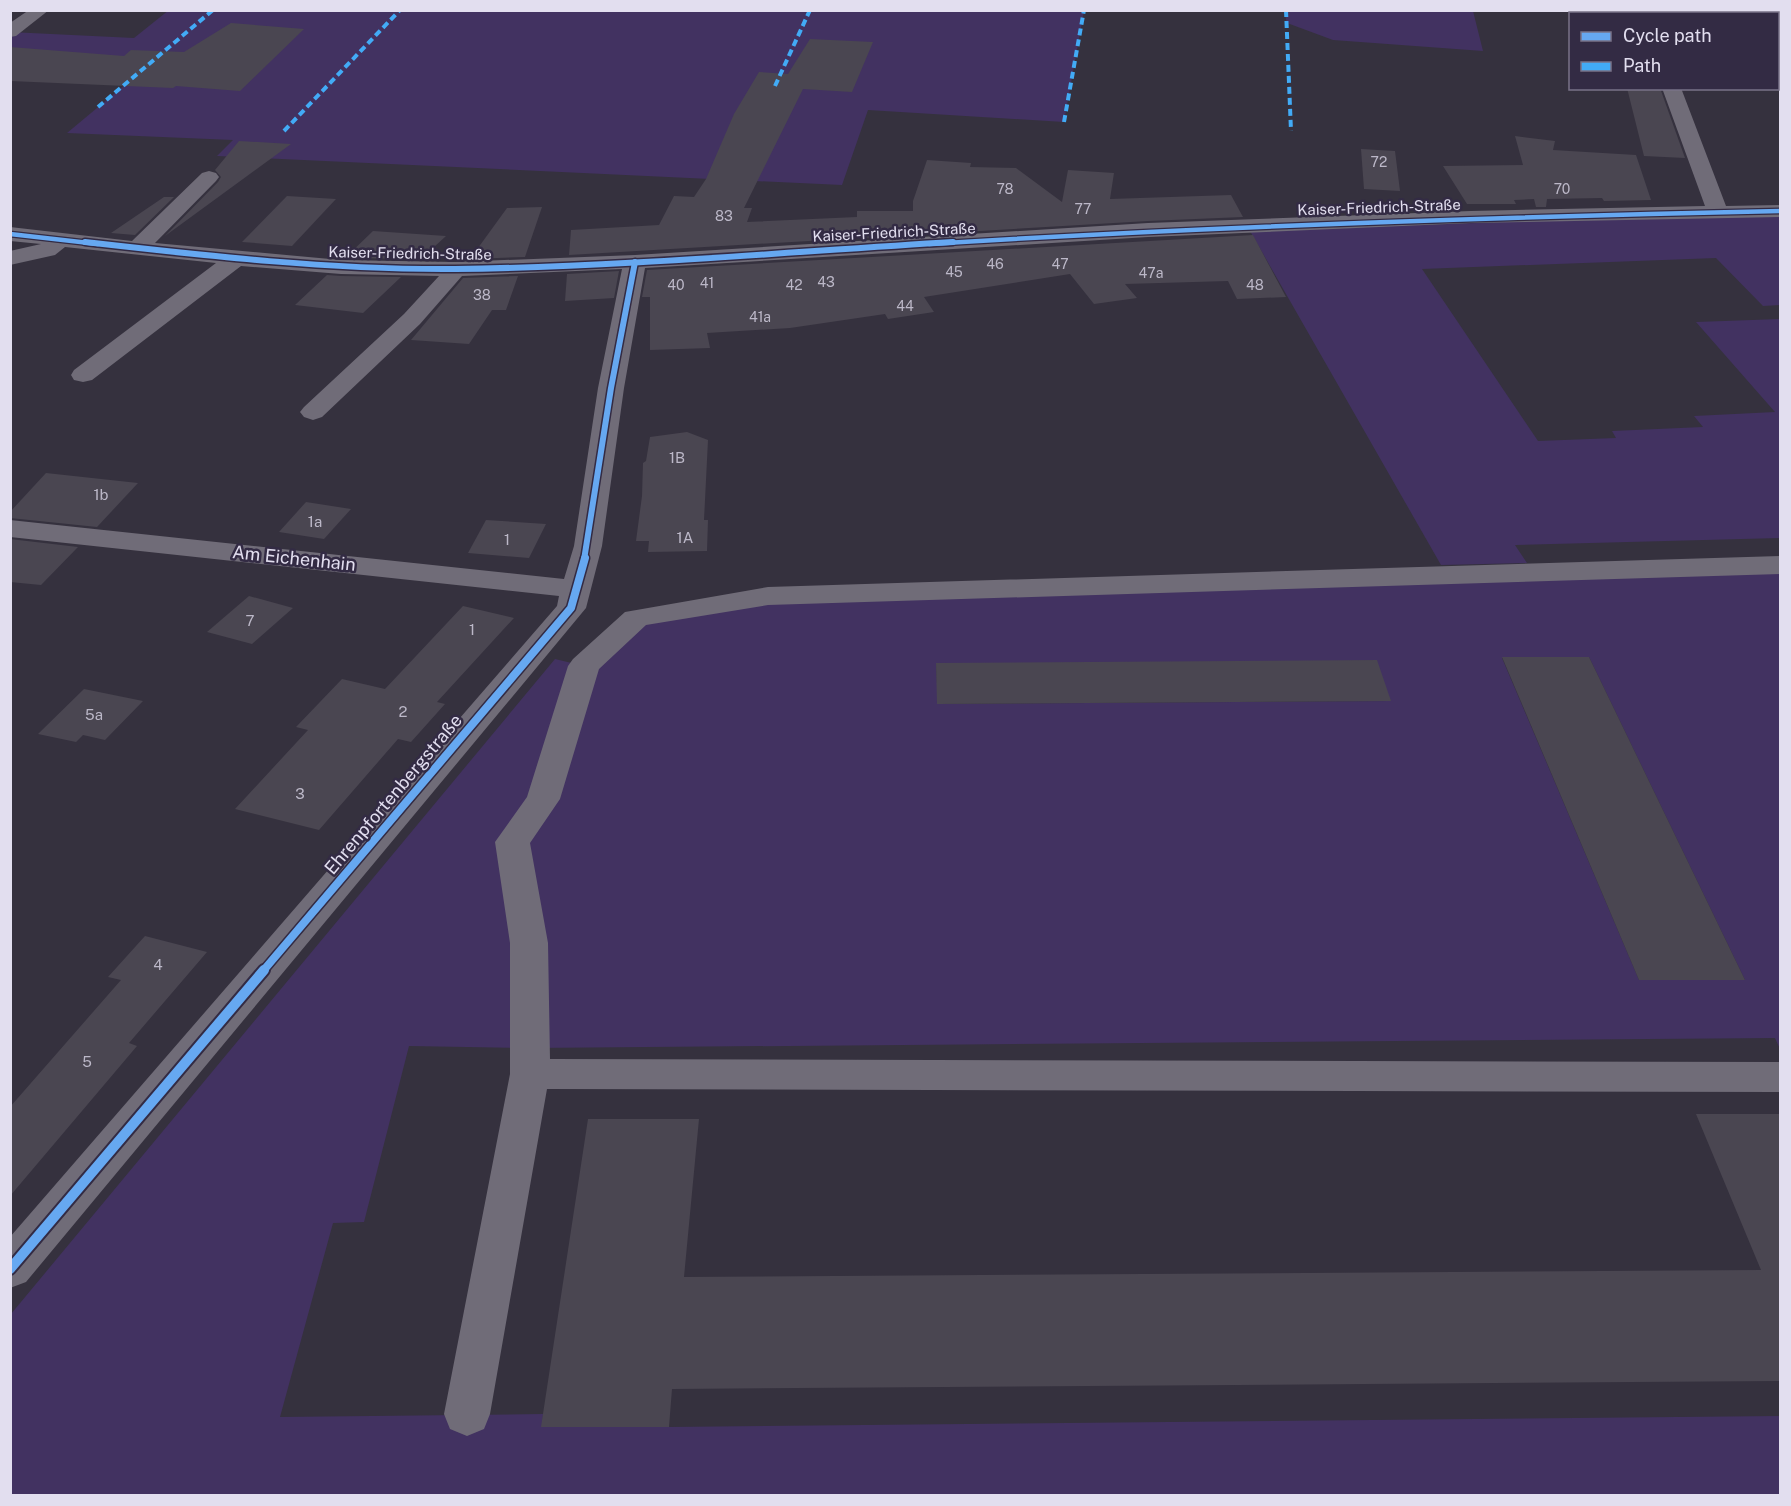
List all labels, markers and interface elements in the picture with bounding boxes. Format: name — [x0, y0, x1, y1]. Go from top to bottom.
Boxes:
legend — [1569, 12, 1779, 90]
text: Cycle path — [1623, 25, 1712, 46]
text: Path — [1623, 55, 1661, 76]
house number: 72 — [1371, 154, 1387, 170]
house number: 78 — [996, 181, 1014, 197]
house number: 70 — [1554, 181, 1570, 197]
street label: Kaiser-Friedrich-Straße — [1297, 196, 1461, 218]
house number: 77 — [1075, 201, 1092, 217]
house number: 83 — [715, 208, 733, 224]
street label: Kaiser-Friedrich-Straße — [812, 219, 976, 245]
street label: Kaiser-Friedrich-Straße — [328, 243, 492, 263]
house number: 46 — [986, 256, 1004, 272]
house number: 47 — [1051, 256, 1069, 272]
house number: 45 — [945, 264, 963, 280]
house number: 47a — [1139, 265, 1163, 281]
house number: 43 — [817, 274, 835, 290]
house number: 41 — [700, 275, 714, 291]
house number: 40 — [667, 277, 685, 293]
house number: 42 — [785, 277, 803, 293]
house number: 48 — [1246, 277, 1264, 293]
house number: 38 — [473, 287, 491, 303]
house number: 44 — [896, 298, 914, 314]
house number: 41a — [749, 309, 771, 325]
house number: 1B — [669, 449, 685, 466]
house number: 1b — [93, 486, 109, 503]
house number: 1a — [308, 513, 322, 530]
house number: 1A — [677, 529, 694, 546]
house number: 1 — [504, 531, 510, 548]
street label: Am Eichenhain — [231, 541, 357, 575]
house number: 7 — [245, 612, 255, 629]
house number: 1 — [469, 621, 475, 638]
house number: 2 — [399, 703, 408, 720]
house number: 5a — [85, 706, 103, 723]
street label: Ehrenpfortenbergstraße — [320, 710, 466, 878]
house number: 3 — [295, 785, 305, 802]
house number: 4 — [153, 956, 163, 973]
house number: 5 — [82, 1053, 92, 1070]

